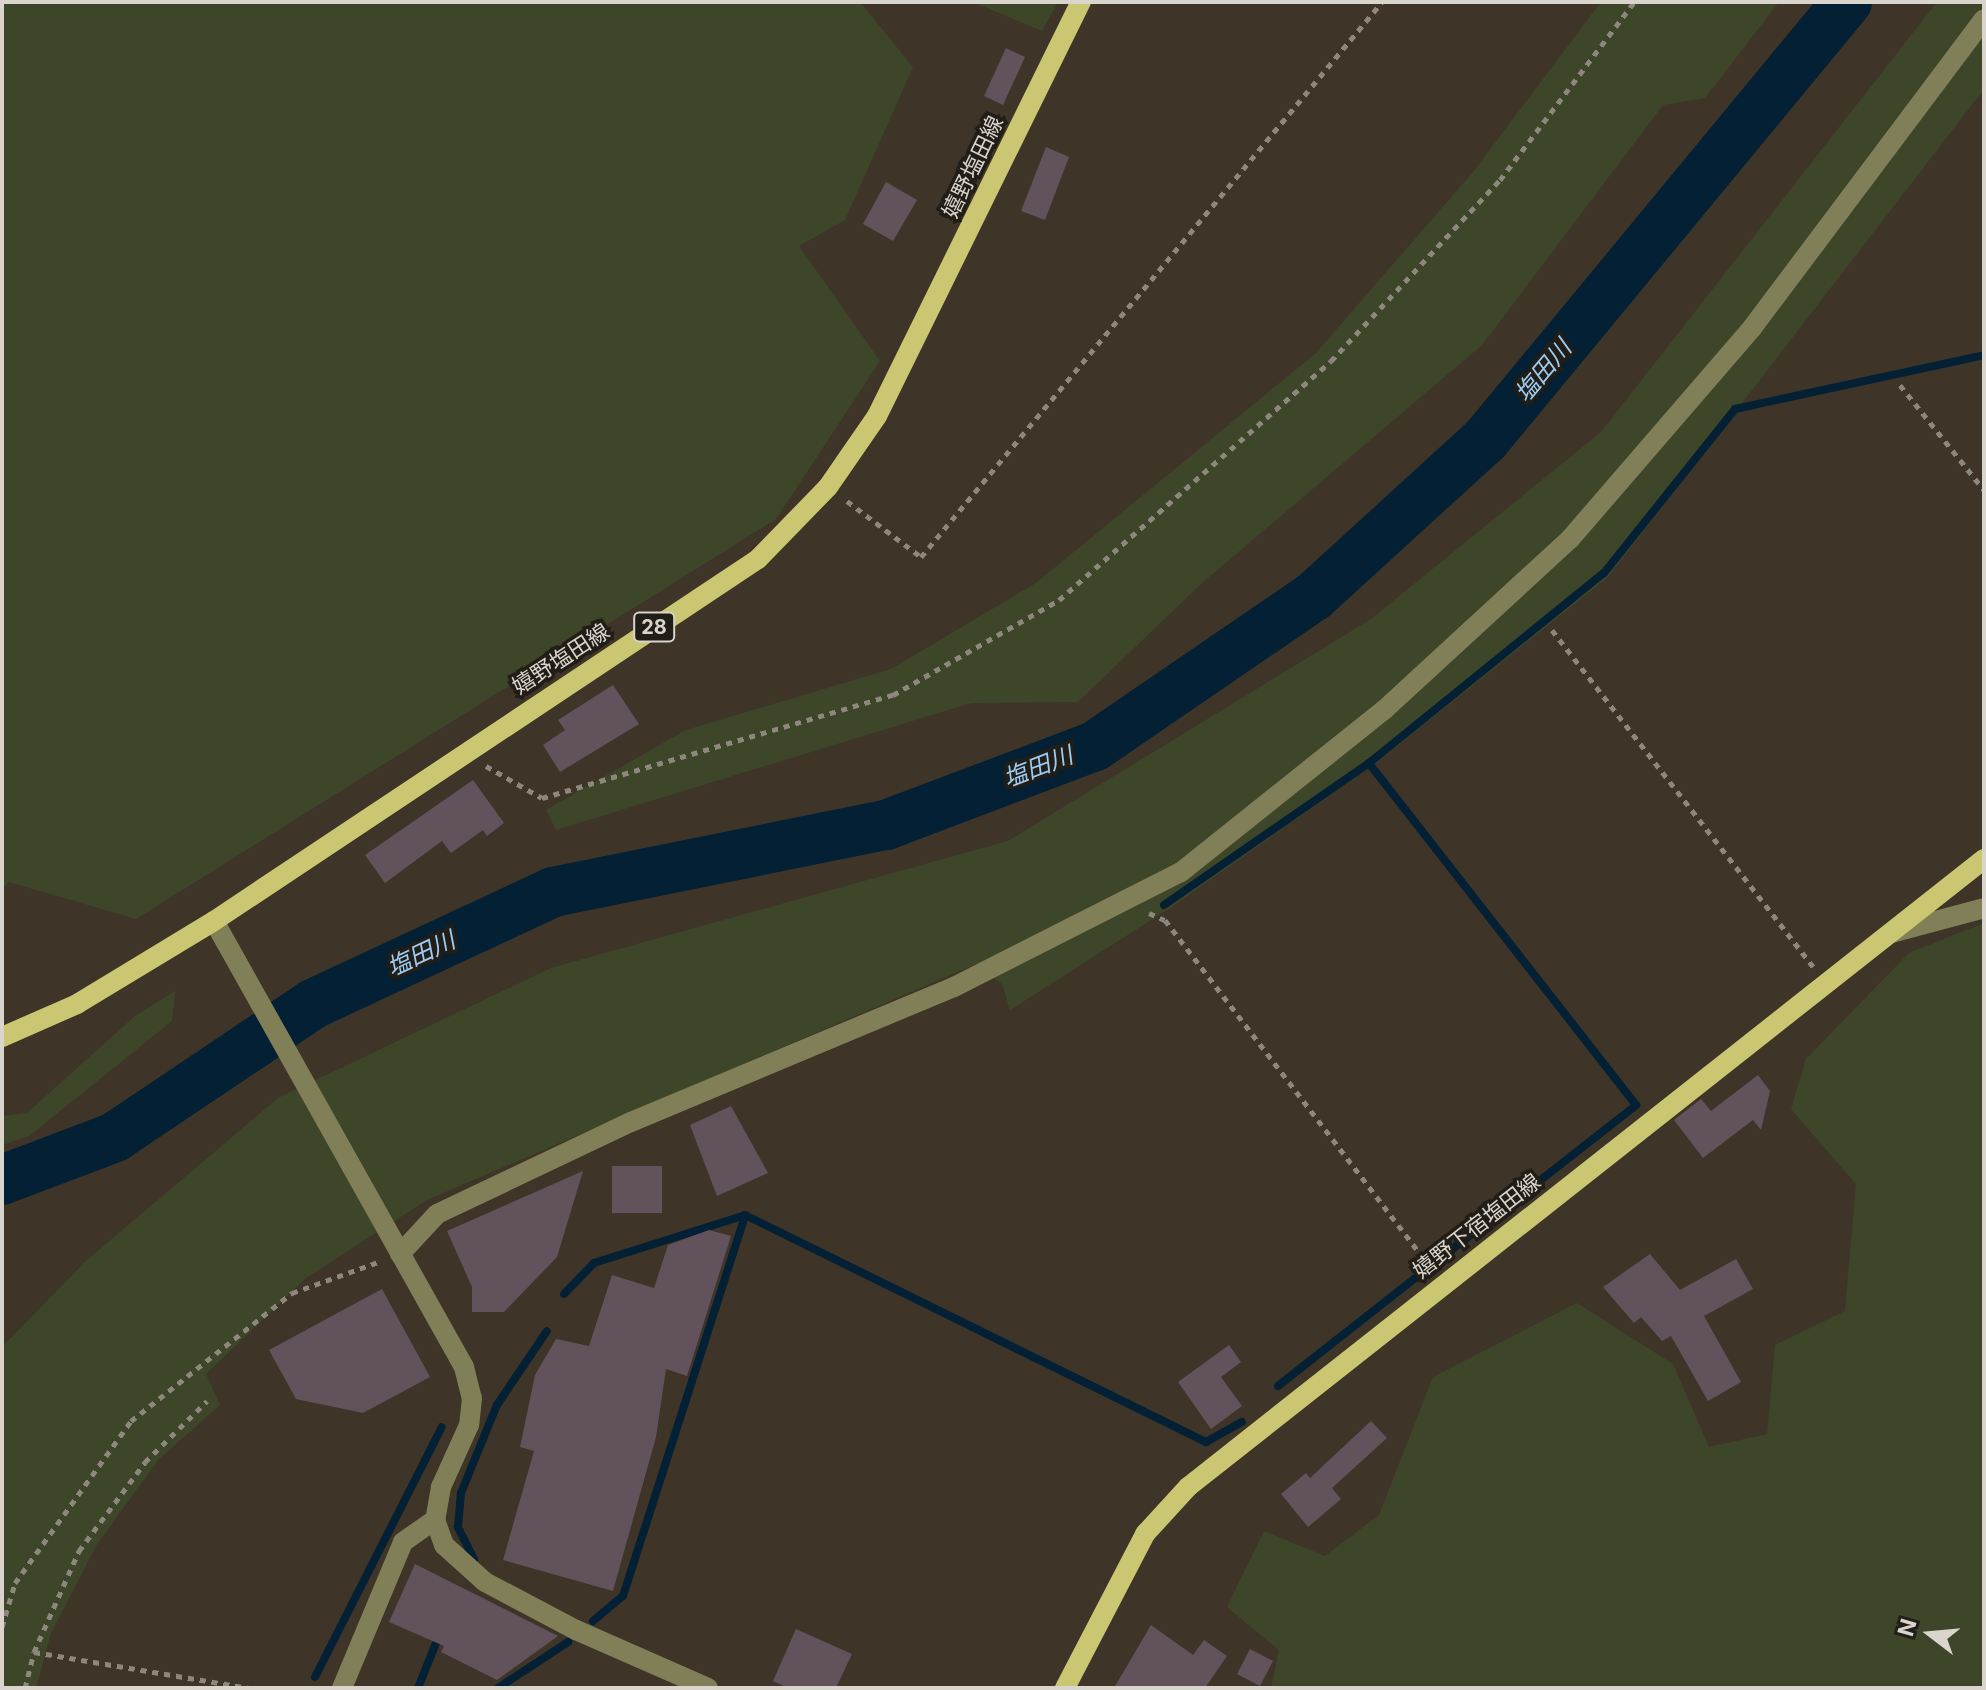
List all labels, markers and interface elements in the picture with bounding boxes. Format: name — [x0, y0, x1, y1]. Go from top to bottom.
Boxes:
street label: 嬉野塩田線 — [937, 112, 1009, 222]
water label: 塩田川 — [1509, 334, 1577, 408]
road number: 28 — [632, 611, 676, 643]
street label: 嬉野塩田線 — [508, 618, 614, 700]
water label: 塩田川 — [999, 741, 1077, 793]
water label: 塩田川 — [382, 926, 460, 982]
street label: 嬉野下宿塩田線 — [1408, 1168, 1546, 1284]
north arrow — [1890, 1594, 1970, 1674]
text: N — [1892, 1616, 1922, 1639]

